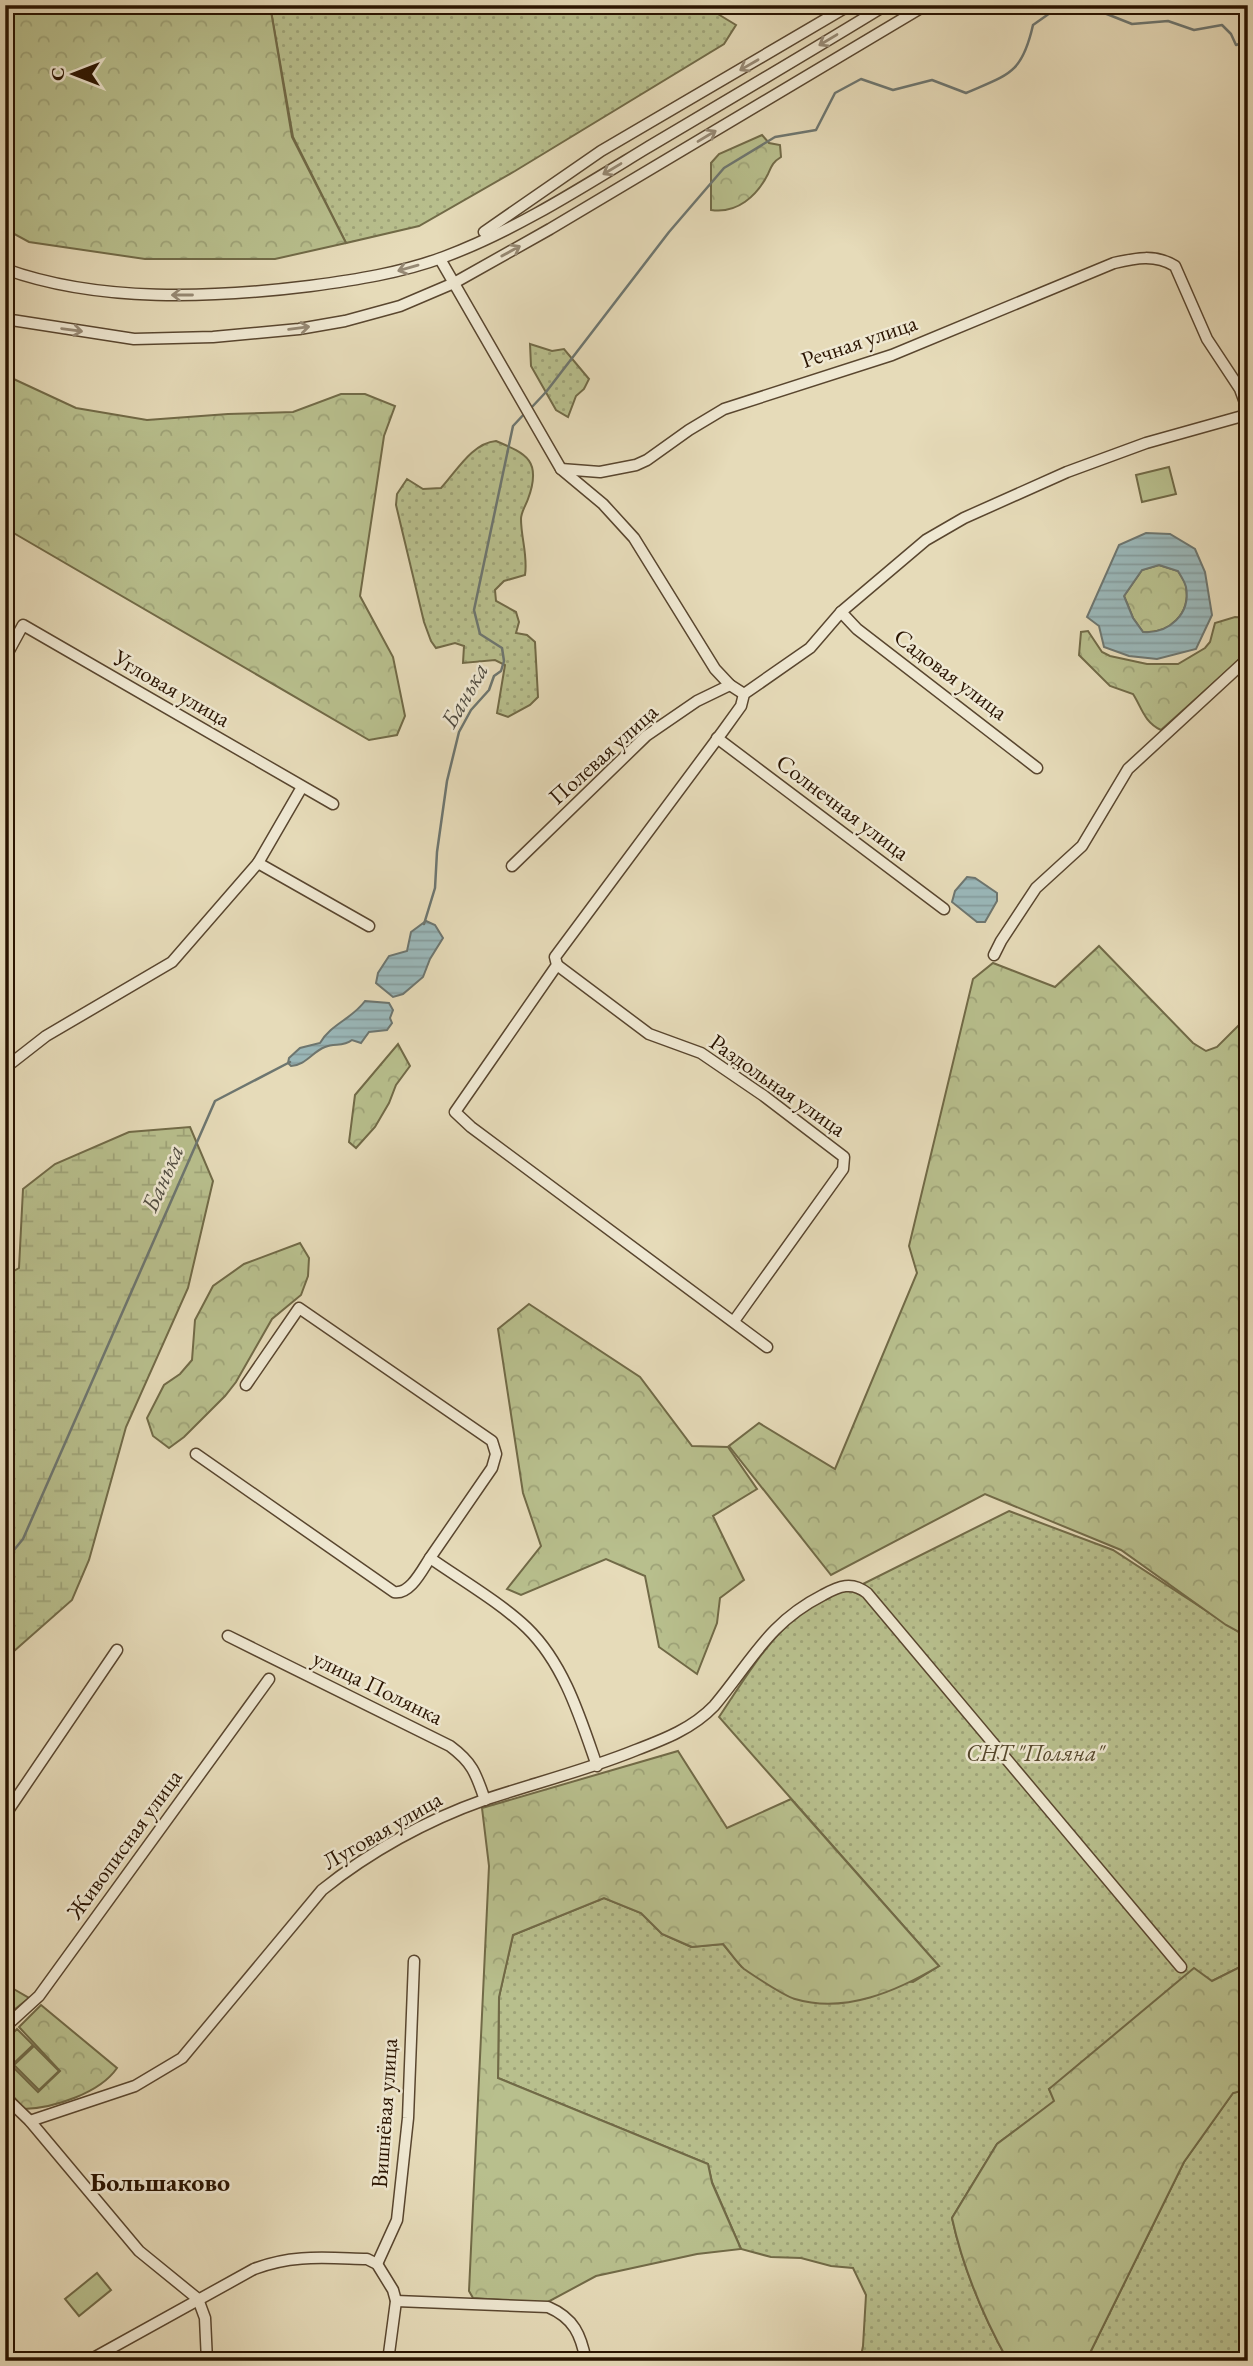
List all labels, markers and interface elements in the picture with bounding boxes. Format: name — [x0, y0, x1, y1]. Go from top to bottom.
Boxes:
one-way arrow — [818, 34, 838, 48]
north arrow — [38, 38, 108, 108]
one-way arrow — [740, 58, 760, 72]
text: С — [45, 67, 70, 81]
one-way arrow — [696, 129, 716, 143]
one-way arrow — [602, 163, 622, 177]
one-way arrow — [500, 244, 521, 257]
one-way arrow — [397, 263, 419, 276]
one-way arrow — [171, 288, 194, 302]
street label: Речная улица — [797, 307, 922, 375]
one-way arrow — [287, 322, 310, 335]
one-way arrow — [61, 324, 83, 337]
street label: Садовая улица — [888, 621, 1015, 727]
street label: Угловая улица — [107, 642, 237, 734]
water label: Банька — [433, 657, 495, 734]
street label: Полевая улица — [542, 696, 665, 811]
street label: Солнечная улица — [770, 747, 916, 867]
street label: Раздольная улица — [704, 1027, 853, 1144]
water label: Банька — [133, 1140, 190, 1217]
street label: улица Полянка — [308, 1643, 449, 1732]
park label: СНТ "Поляна" — [966, 1738, 1106, 1768]
street label: Живописная улица — [59, 1762, 189, 1926]
street label: Луговая улица — [317, 1783, 448, 1876]
street label: Вишнёвая улица — [364, 2036, 404, 2189]
district label: Большаково — [90, 2165, 230, 2199]

